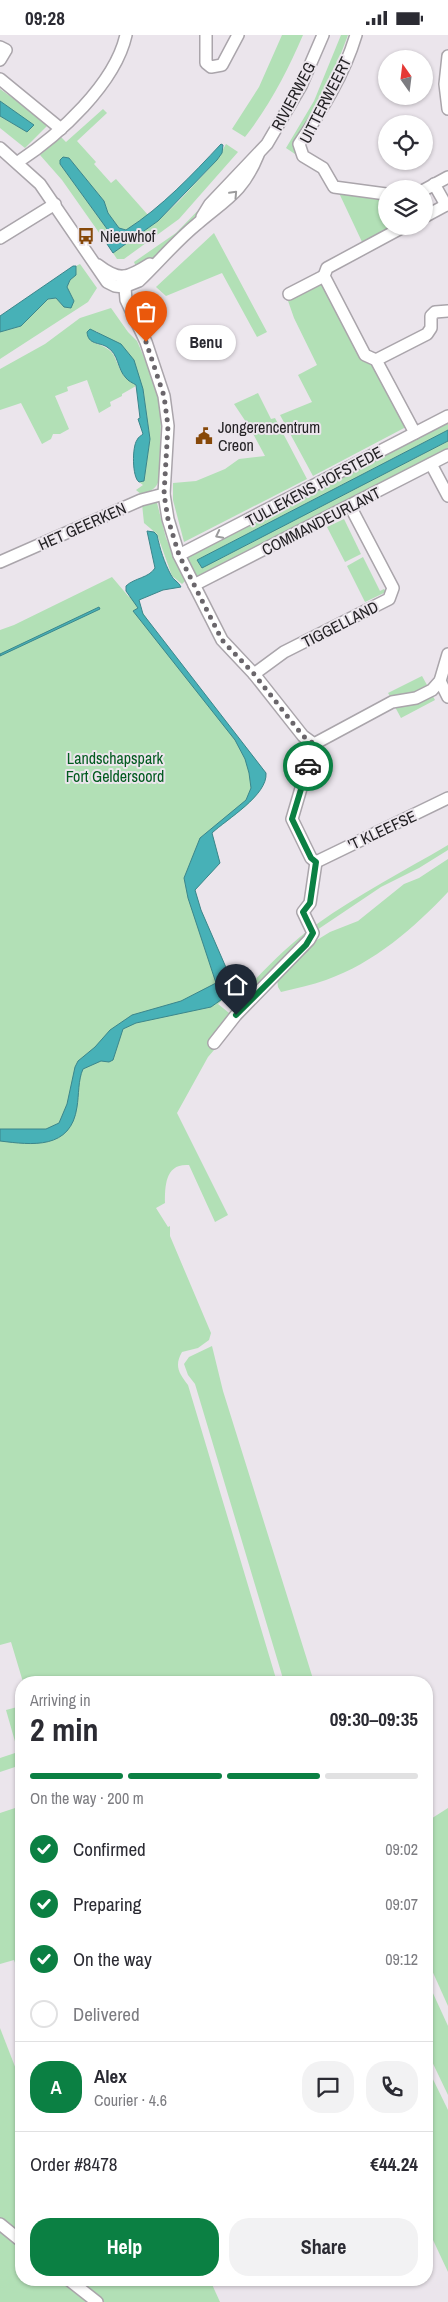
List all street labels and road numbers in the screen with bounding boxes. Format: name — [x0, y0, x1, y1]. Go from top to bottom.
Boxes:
street label: UITTERWEERT — [294, 53, 356, 147]
street label: RIVIERWEG — [266, 58, 320, 134]
street label: TULLEKENS HOFSTEDE — [242, 441, 386, 531]
street label: COMMANDEURLANT — [258, 482, 384, 560]
street label: HET GEERKEN — [35, 497, 129, 555]
street label: TIGGELLAND — [298, 595, 382, 653]
street label: 'T KLEEFSE — [344, 805, 420, 855]

